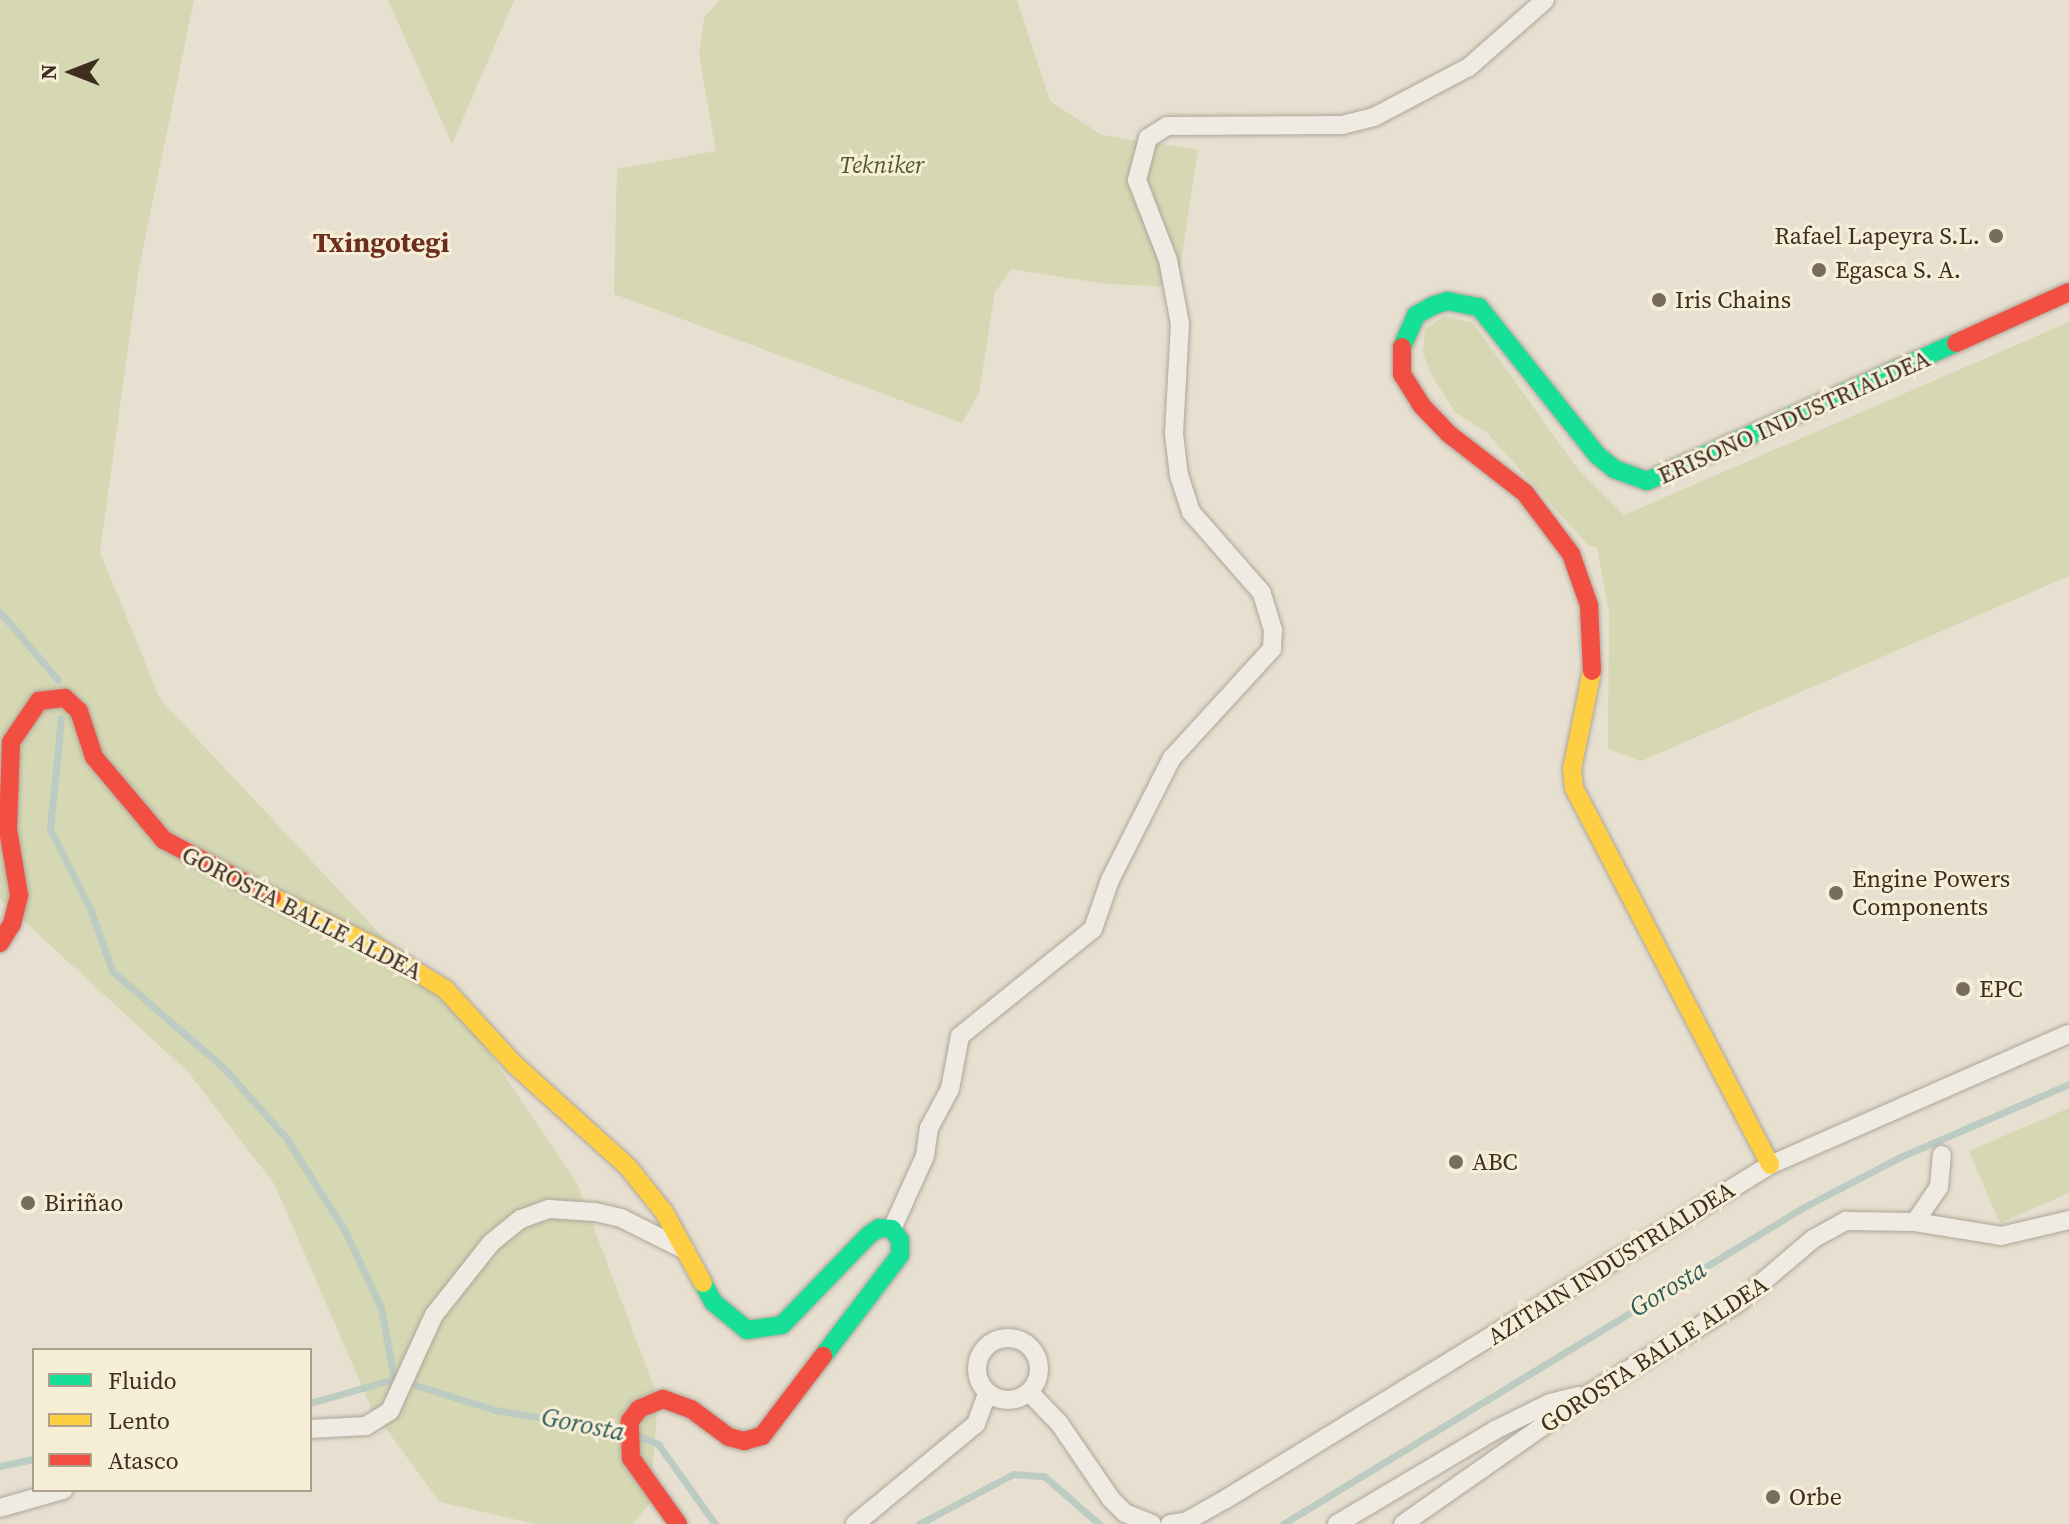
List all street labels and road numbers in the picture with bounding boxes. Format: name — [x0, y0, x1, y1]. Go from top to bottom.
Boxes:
street label: ERISONO INDUSTRIALDEA — [1654, 344, 1934, 490]
street label: GOROSTA BALLE ALDEA — [177, 840, 427, 986]
street label: AZITAIN INDUSTRIALDEA — [1482, 1175, 1740, 1351]
street label: GOROSTA BALLE ALDEA — [1535, 1270, 1773, 1438]

